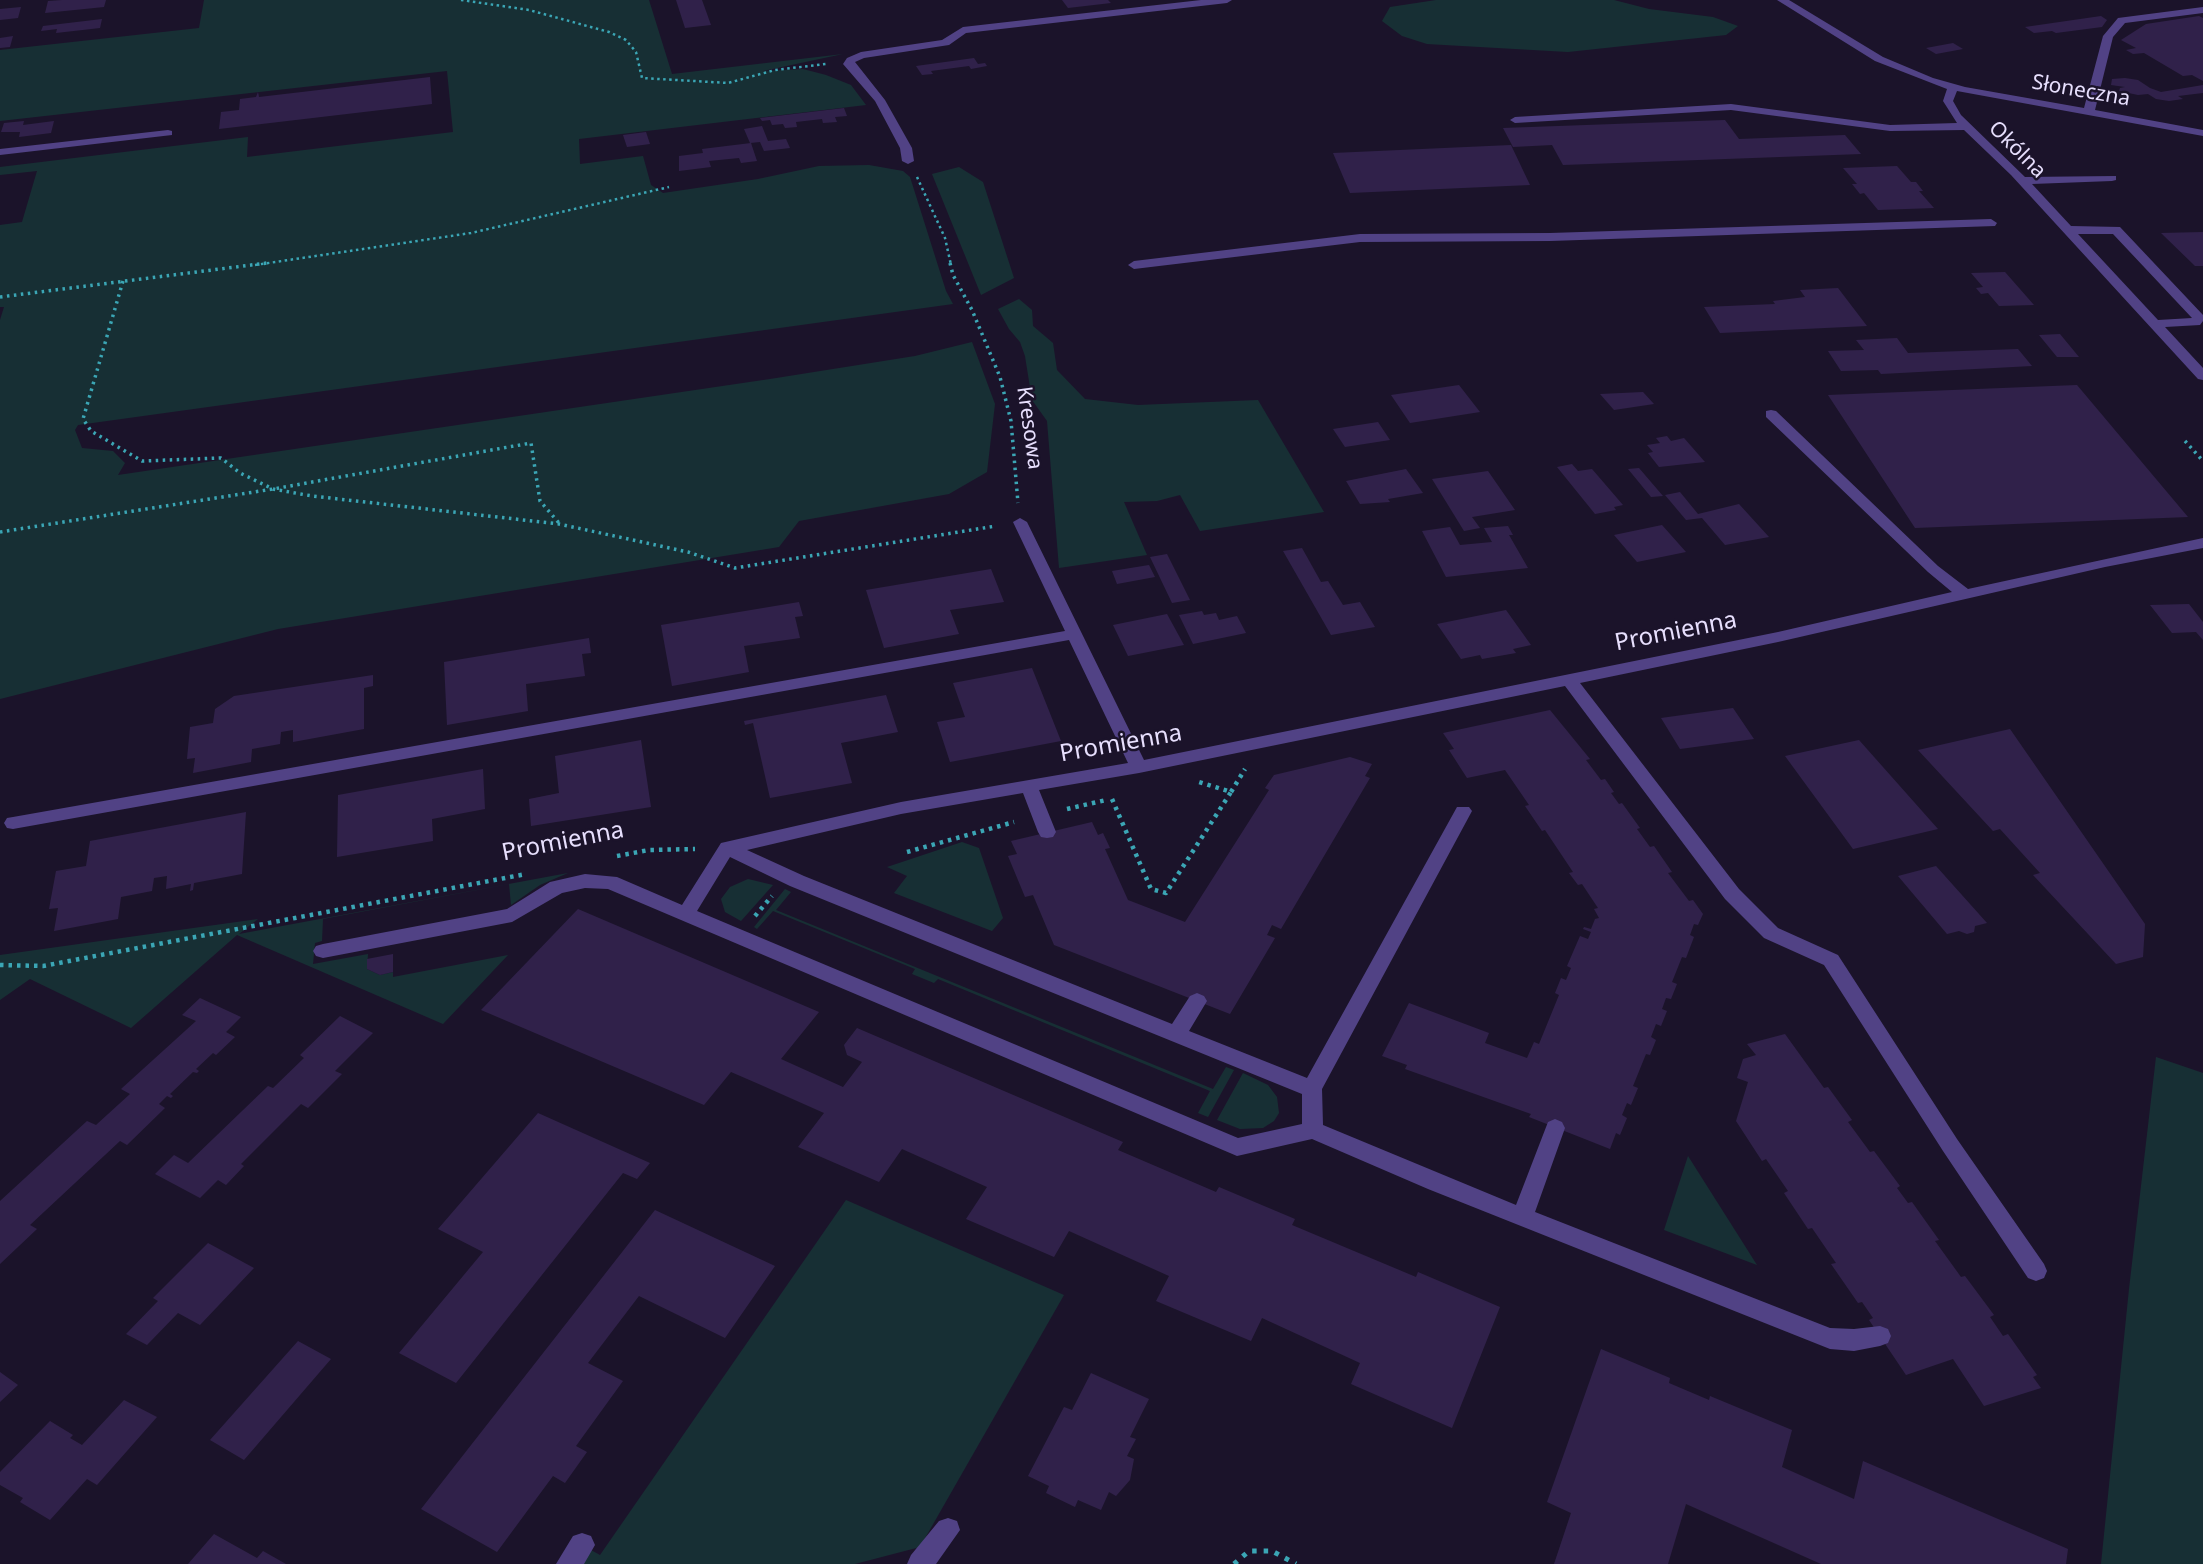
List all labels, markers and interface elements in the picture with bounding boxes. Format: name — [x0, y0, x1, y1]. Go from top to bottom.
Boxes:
street label: Słoneczna — [2030, 70, 2132, 112]
street label: Okólna — [1983, 116, 2051, 184]
street label: Kresowa — [1011, 385, 1047, 471]
street label: Promienna — [1613, 606, 1739, 658]
street label: Promienna — [1058, 719, 1184, 769]
street label: Promienna — [500, 816, 626, 868]

